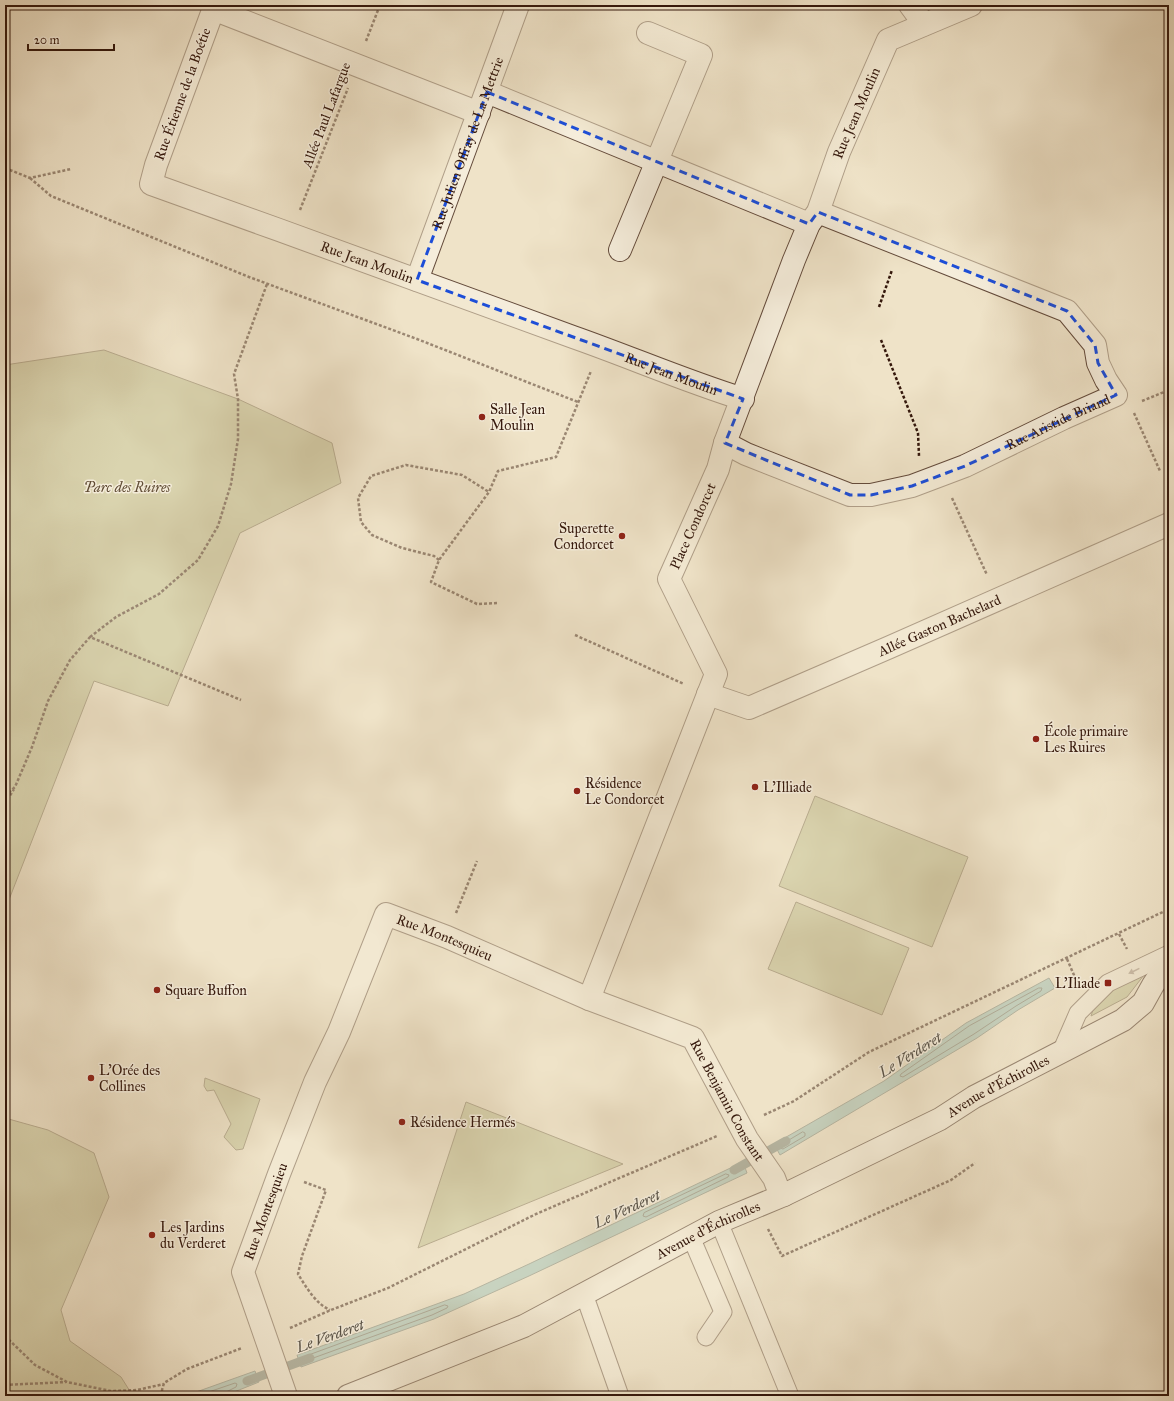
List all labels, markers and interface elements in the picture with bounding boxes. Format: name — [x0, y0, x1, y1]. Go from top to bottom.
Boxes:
street label: Rue Étienne de la Boétie — [149, 25, 214, 163]
scale bar — [28, 26, 114, 52]
text: 20 m — [34, 33, 60, 47]
street label: Rue Julien Offray de La Mettrie — [428, 54, 507, 232]
street label: Allée Paul Lafargue — [298, 60, 354, 171]
street label: Rue Jean Moulin — [829, 65, 884, 161]
street label: Rue Jean Moulin — [318, 238, 416, 287]
street label: Rue Jean Moulin — [622, 349, 720, 399]
street label: Rue Aristide Briand — [1003, 391, 1113, 454]
place label: Salle Jean Moulin — [490, 401, 545, 434]
marker: Salle Jean Moulin — [477, 412, 487, 422]
park label: Parc des Ruires — [84, 479, 171, 496]
street label: Place Condorcet — [666, 480, 720, 572]
place label: Superette Condorcet — [554, 520, 614, 553]
marker: Superette Condorcet — [617, 531, 627, 541]
street label: Allée Gaston Bachelard — [875, 591, 1004, 660]
place label: École primaire Les Ruires — [1044, 721, 1128, 756]
marker: École primaire Les Ruires — [1031, 734, 1041, 744]
place label: Résidence Le Condorcet — [585, 775, 665, 808]
place label: L'Illiade — [763, 779, 812, 796]
marker: L'Illiade — [750, 782, 760, 792]
marker: Résidence Le Condorcet — [572, 786, 582, 796]
street label: Rue Montesquieu — [394, 911, 496, 965]
one-way arrow — [1128, 968, 1140, 974]
place label: L'Iliade — [1055, 975, 1100, 992]
marker: L'Iliade — [1103, 978, 1113, 988]
place label: Square Buffon — [165, 982, 247, 1000]
marker: Square Buffon — [152, 985, 162, 995]
water label: Le Verderet — [874, 1028, 946, 1082]
street label: Rue Benjamin Constant — [686, 1036, 768, 1165]
street label: Avenue d'Échirolles — [943, 1052, 1052, 1122]
place label: L'Orée des Collines — [99, 1062, 160, 1095]
marker: L'Orée des Collines — [86, 1073, 96, 1083]
place label: Résidence Hermés — [410, 1114, 515, 1131]
marker: Résidence Hermés — [397, 1117, 407, 1127]
street label: Rue Montesquieu — [240, 1160, 292, 1262]
water label: Le Verderet — [590, 1185, 664, 1232]
street label: Avenue d'Échirolles — [652, 1198, 763, 1264]
place label: Les Jardins du Verderet — [160, 1219, 226, 1252]
marker: Les Jardins du Verderet — [147, 1230, 157, 1240]
water label: Le Verderet — [293, 1315, 368, 1357]

